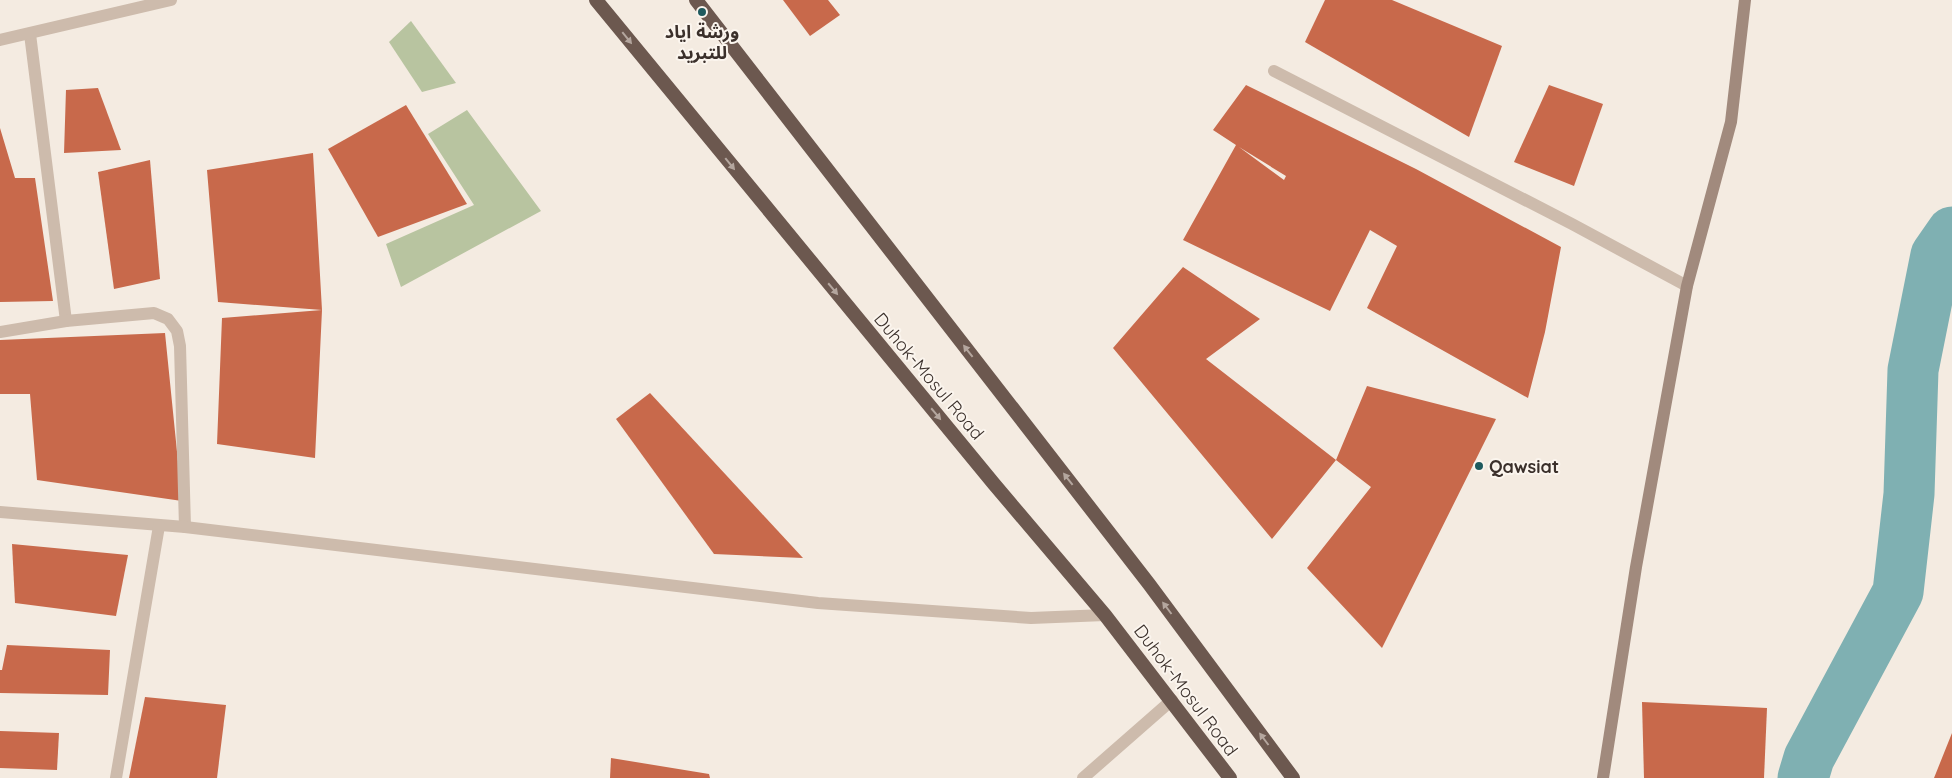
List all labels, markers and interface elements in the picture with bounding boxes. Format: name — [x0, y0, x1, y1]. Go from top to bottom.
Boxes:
marker: ورشة اياد للتبريد — [696, 6, 708, 18]
place label: ورشة اياد للتبريد — [665, 20, 739, 64]
one-way arrow — [621, 31, 632, 44]
one-way arrow — [724, 157, 735, 170]
one-way arrow — [827, 283, 838, 296]
street label: Duhok-Mosul Road — [869, 308, 989, 444]
one-way arrow — [963, 345, 974, 358]
one-way arrow — [931, 408, 942, 421]
place label: Qawsiat — [1489, 455, 1559, 478]
marker: Qawsiat — [1473, 460, 1485, 472]
one-way arrow — [1062, 473, 1073, 486]
one-way arrow — [1162, 601, 1172, 615]
street label: Duhok-Mosul Road — [1129, 620, 1243, 760]
one-way arrow — [1258, 733, 1269, 746]

